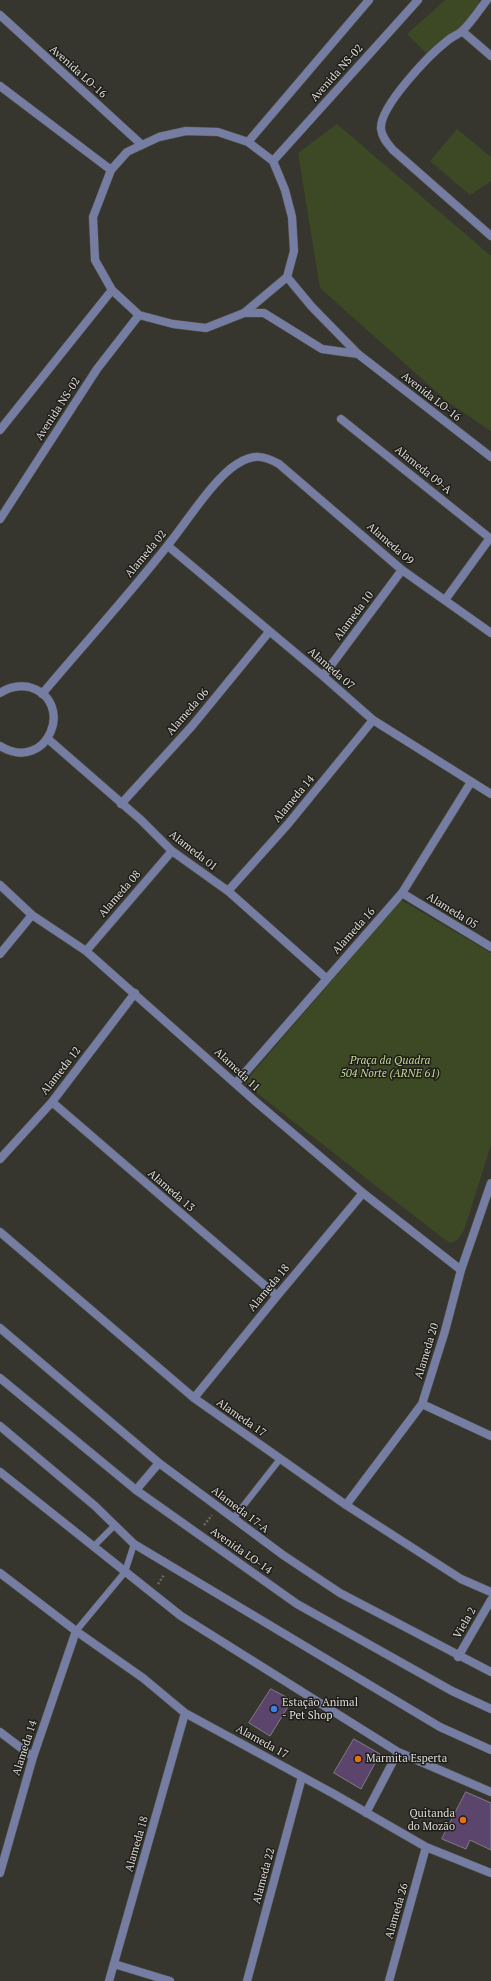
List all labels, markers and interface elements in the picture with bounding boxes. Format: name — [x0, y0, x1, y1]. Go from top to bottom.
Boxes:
street label: Avenida NS-02 — [308, 42, 366, 104]
street label: Avenida LO-16 — [47, 43, 109, 101]
street label: Avenida LO-16 — [399, 370, 463, 424]
street label: Avenida NS-02 — [33, 375, 83, 443]
street label: Alameda 09-A — [392, 443, 454, 497]
street label: Alameda 09 — [364, 520, 416, 568]
street label: Alameda 02 — [122, 528, 170, 580]
street label: Alameda 10 — [331, 589, 377, 643]
street label: Alameda 07 — [305, 645, 357, 693]
street label: Alameda 06 — [164, 686, 212, 738]
street label: Alameda 14 — [270, 773, 318, 825]
street label: Alameda 01 — [166, 828, 220, 874]
street label: Alameda 08 — [96, 868, 144, 920]
street label: Alameda 05 — [424, 890, 480, 932]
street label: Alameda 16 — [330, 905, 378, 957]
street label: Alameda 12 — [38, 1044, 84, 1098]
street label: Alameda 11 — [211, 1046, 263, 1094]
park label: Praça da Quadra 504 Norte (ARNE 61) — [340, 1054, 440, 1080]
street label: Alameda 13 — [145, 1167, 197, 1215]
street label: Alameda 18 — [245, 1262, 293, 1314]
street label: Alameda 20 — [412, 1322, 442, 1380]
street label: Alameda 17 — [214, 1396, 268, 1440]
street label: Alameda 17-A — [209, 1484, 271, 1536]
street label: Avenida LO-14 — [208, 1525, 274, 1577]
street label: Viela 2 — [451, 1605, 479, 1641]
place label: Estação Animal - Pet Shop — [282, 1696, 358, 1722]
marker: Estação Animal - Pet Shop — [269, 1704, 279, 1714]
street label: Alameda 14 — [10, 1719, 40, 1777]
street label: Alameda 17 — [234, 1722, 290, 1762]
place label: Marmita Esperta — [366, 1752, 447, 1766]
marker: Marmita Esperta — [353, 1754, 363, 1764]
place label: Quitanda do Mozão — [408, 1807, 455, 1833]
street label: Alameda 18 — [123, 1815, 151, 1873]
marker: Quitanda do Mozão — [458, 1815, 468, 1825]
street label: Alameda 22 — [250, 1847, 278, 1905]
street label: Alameda 26 — [383, 1882, 411, 1940]

